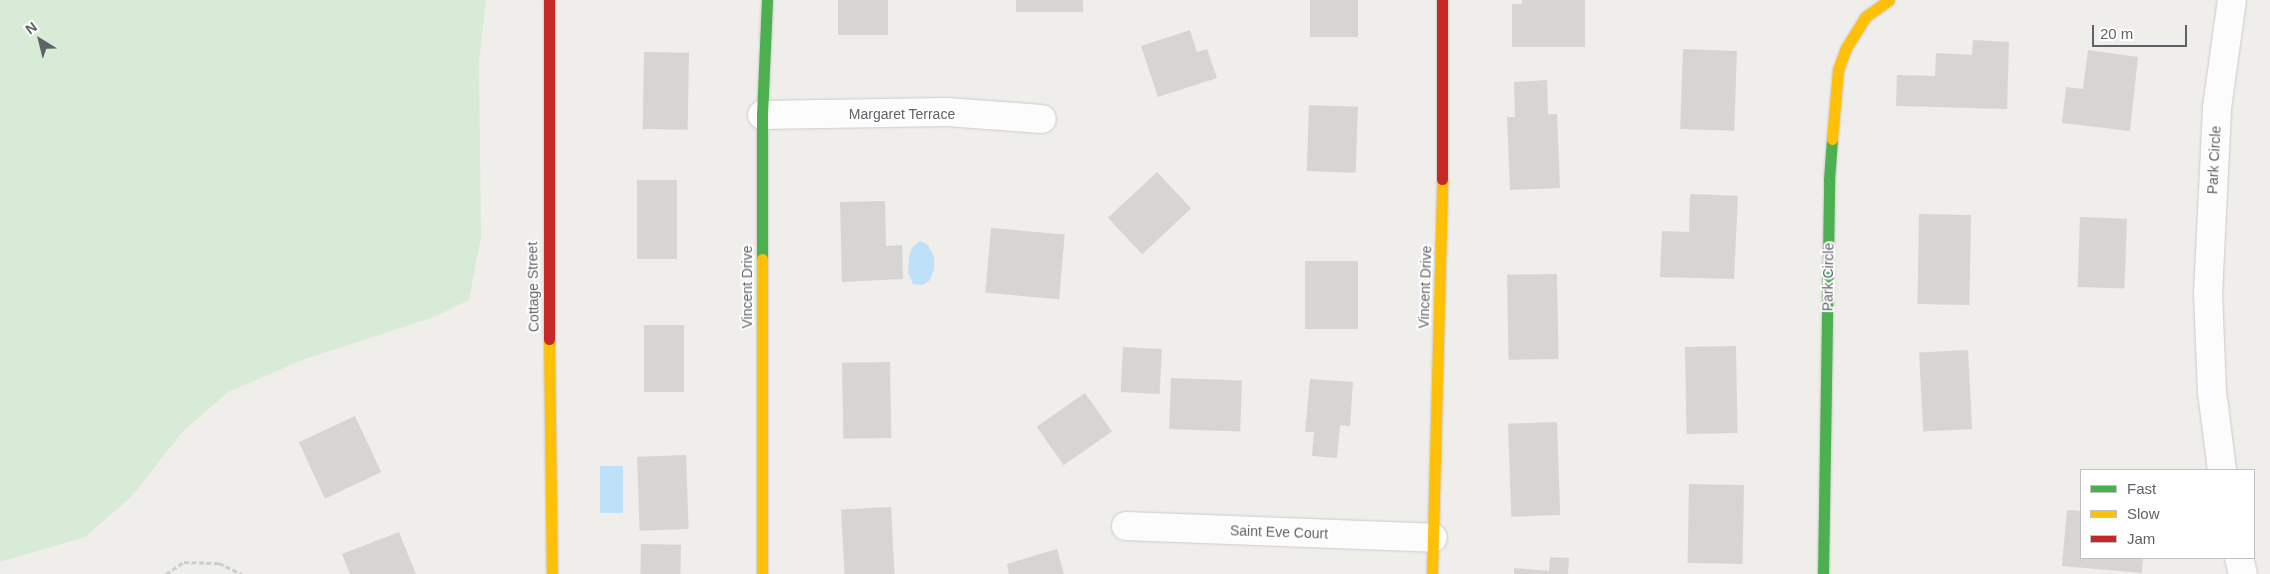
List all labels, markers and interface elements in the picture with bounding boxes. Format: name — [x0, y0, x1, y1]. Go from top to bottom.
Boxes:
north arrow — [15, 15, 65, 65]
scale bar — [2095, 15, 2190, 47]
text: N — [22, 18, 40, 37]
text: 20 m — [2100, 25, 2133, 42]
street label: Margaret Terrace — [849, 106, 955, 122]
street label: Park Circle — [2204, 125, 2224, 195]
street label: Cottage Street — [524, 242, 542, 332]
street label: Park Circle — [1819, 243, 1837, 311]
street label: Vincent Drive — [739, 245, 755, 329]
street label: Vincent Drive — [1415, 245, 1435, 329]
legend — [2080, 469, 2255, 559]
text: Fast — [2127, 480, 2156, 497]
text: Slow — [2127, 505, 2160, 522]
street label: Saint Eve Court — [1230, 522, 1328, 542]
text: Jam — [2127, 530, 2155, 547]

